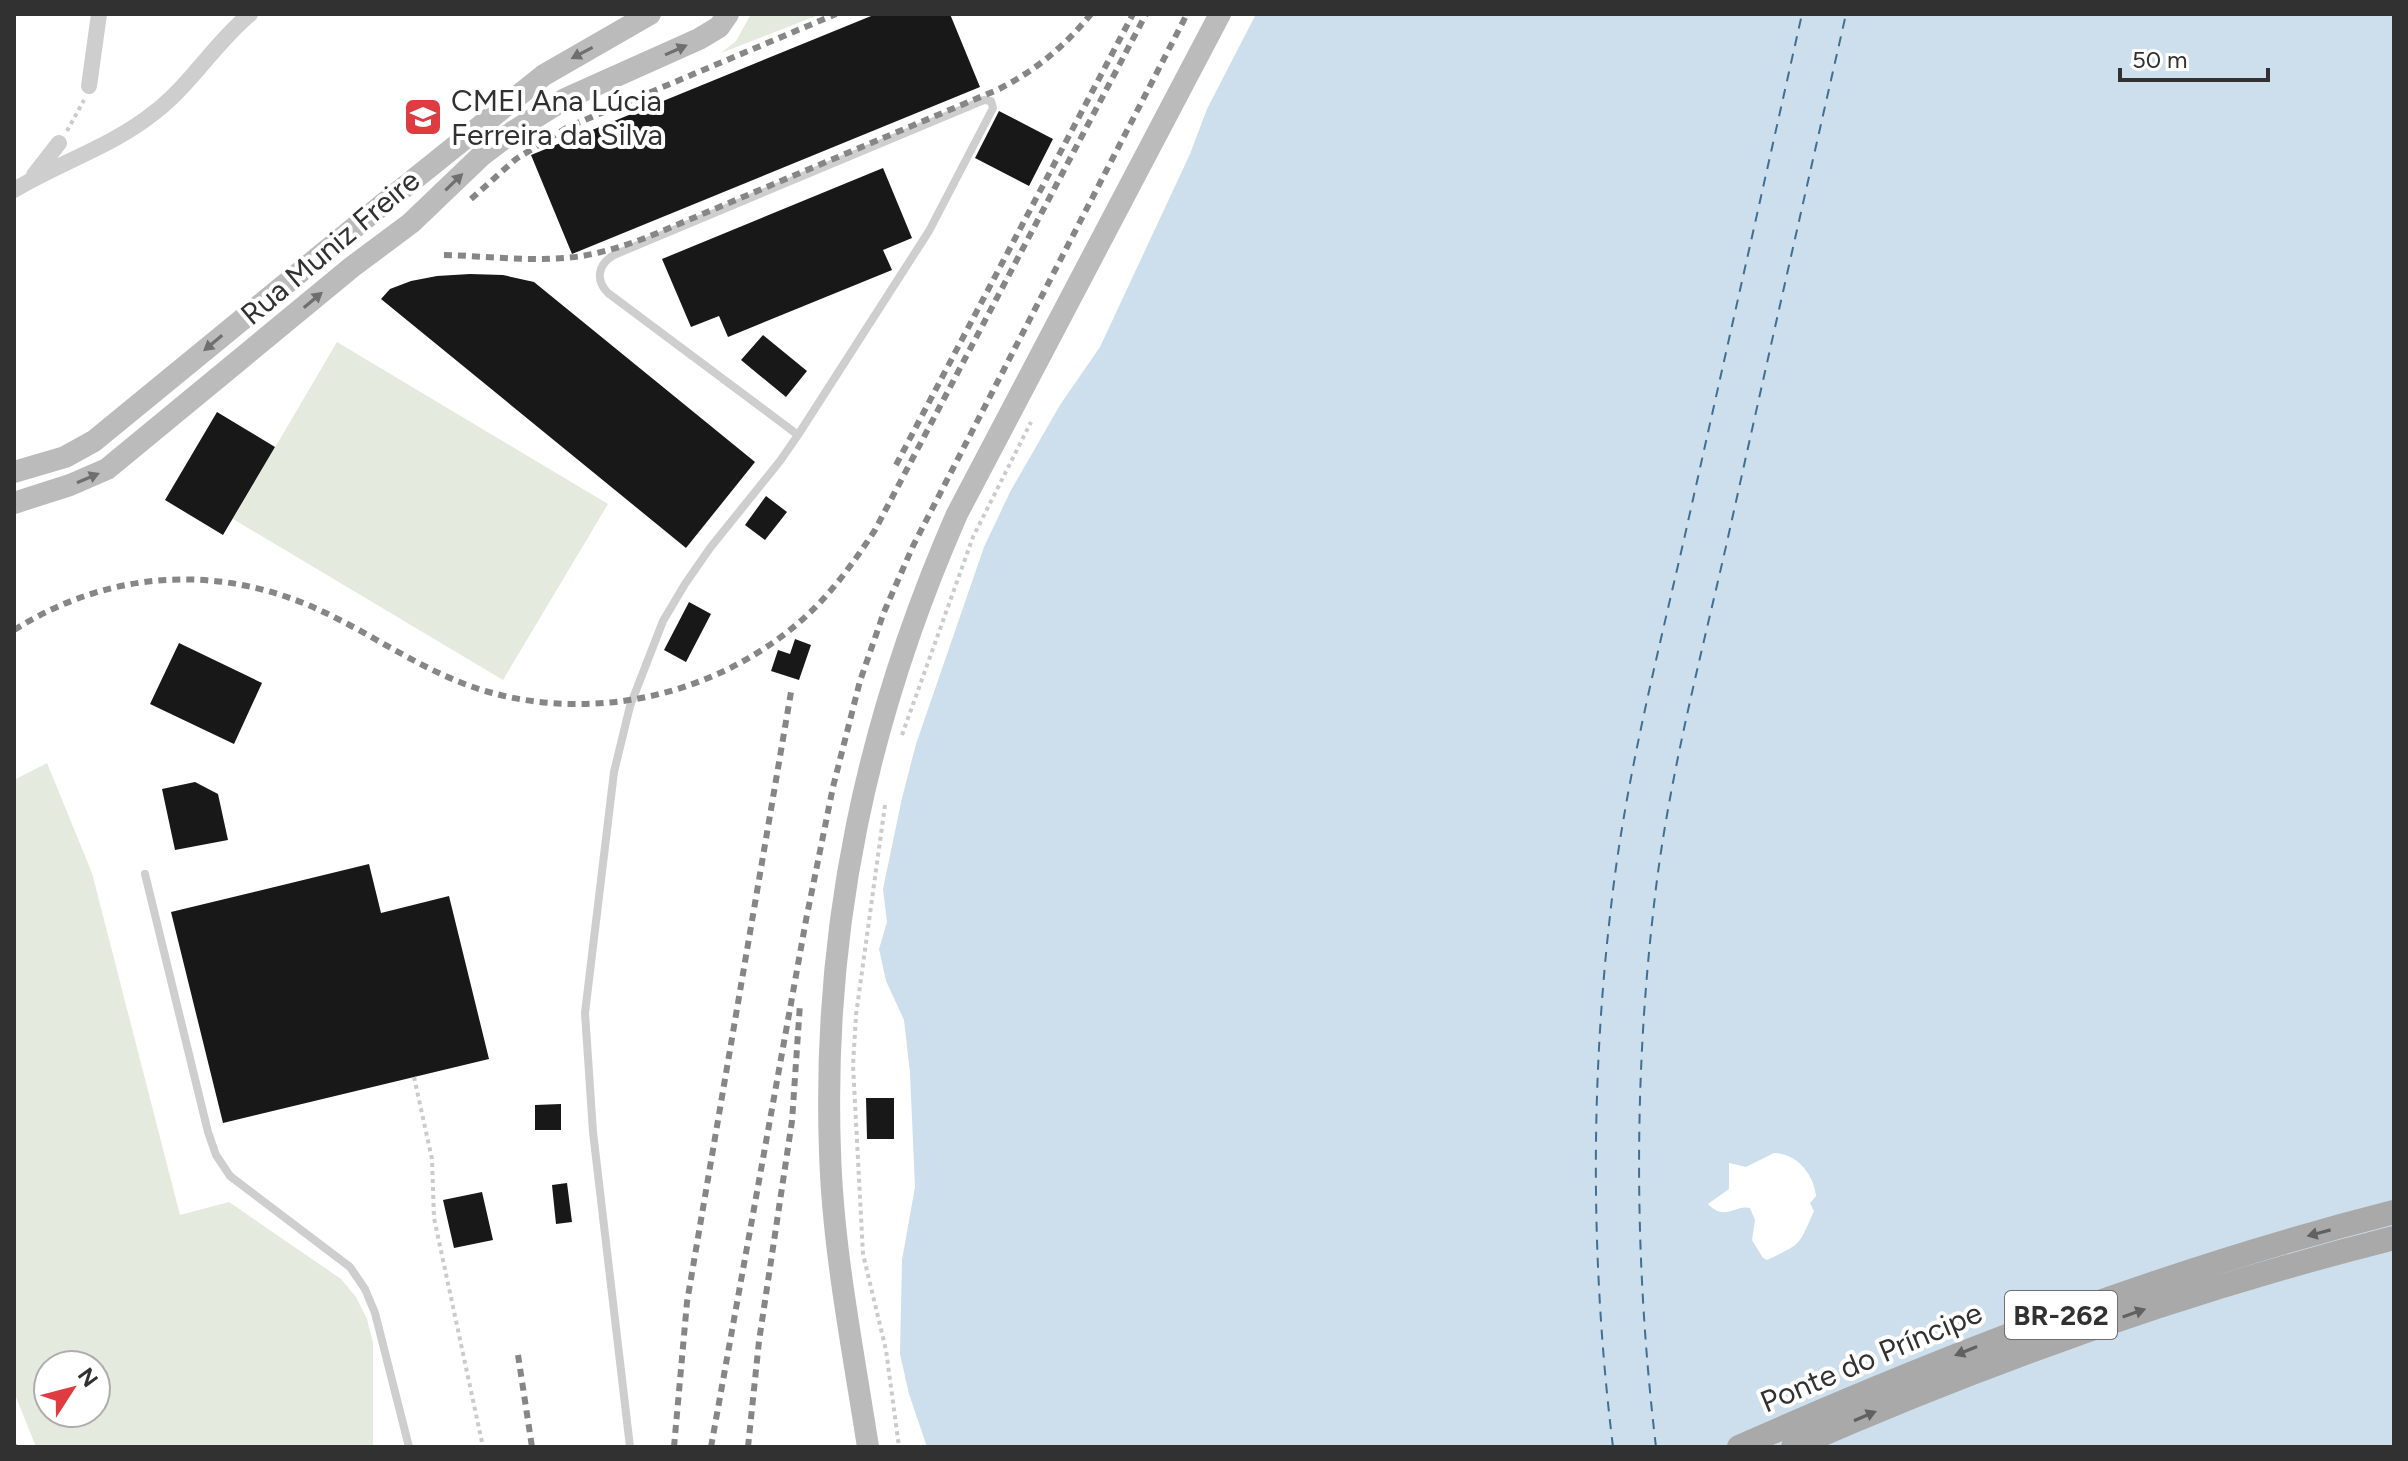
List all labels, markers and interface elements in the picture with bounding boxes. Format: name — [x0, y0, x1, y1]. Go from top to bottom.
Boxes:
scale bar — [2120, 32, 2268, 82]
one-way arrow — [664, 43, 687, 56]
one-way arrow — [571, 45, 593, 59]
text: 50 m — [2132, 45, 2188, 74]
place label: CMEI Ana Lúcia Ferreira da Silva — [451, 82, 663, 153]
school or university icon: CMEI Ana Lúcia Ferreira da Silva — [402, 96, 444, 138]
street label: Rua Muniz Freire — [233, 161, 427, 333]
one-way arrow — [444, 173, 463, 191]
one-way arrow — [303, 292, 323, 309]
one-way arrow — [203, 334, 223, 351]
one-way arrow — [76, 471, 100, 484]
one-way arrow — [2306, 1227, 2331, 1239]
road number: BR-262 — [2005, 1291, 2117, 1339]
street label: Ponte do Príncipe — [1755, 1294, 1987, 1420]
one-way arrow — [2122, 1307, 2146, 1319]
one-way arrow — [1954, 1345, 1978, 1358]
north arrow — [32, 1349, 112, 1429]
text: N — [72, 1363, 104, 1392]
one-way arrow — [1853, 1410, 1877, 1423]

